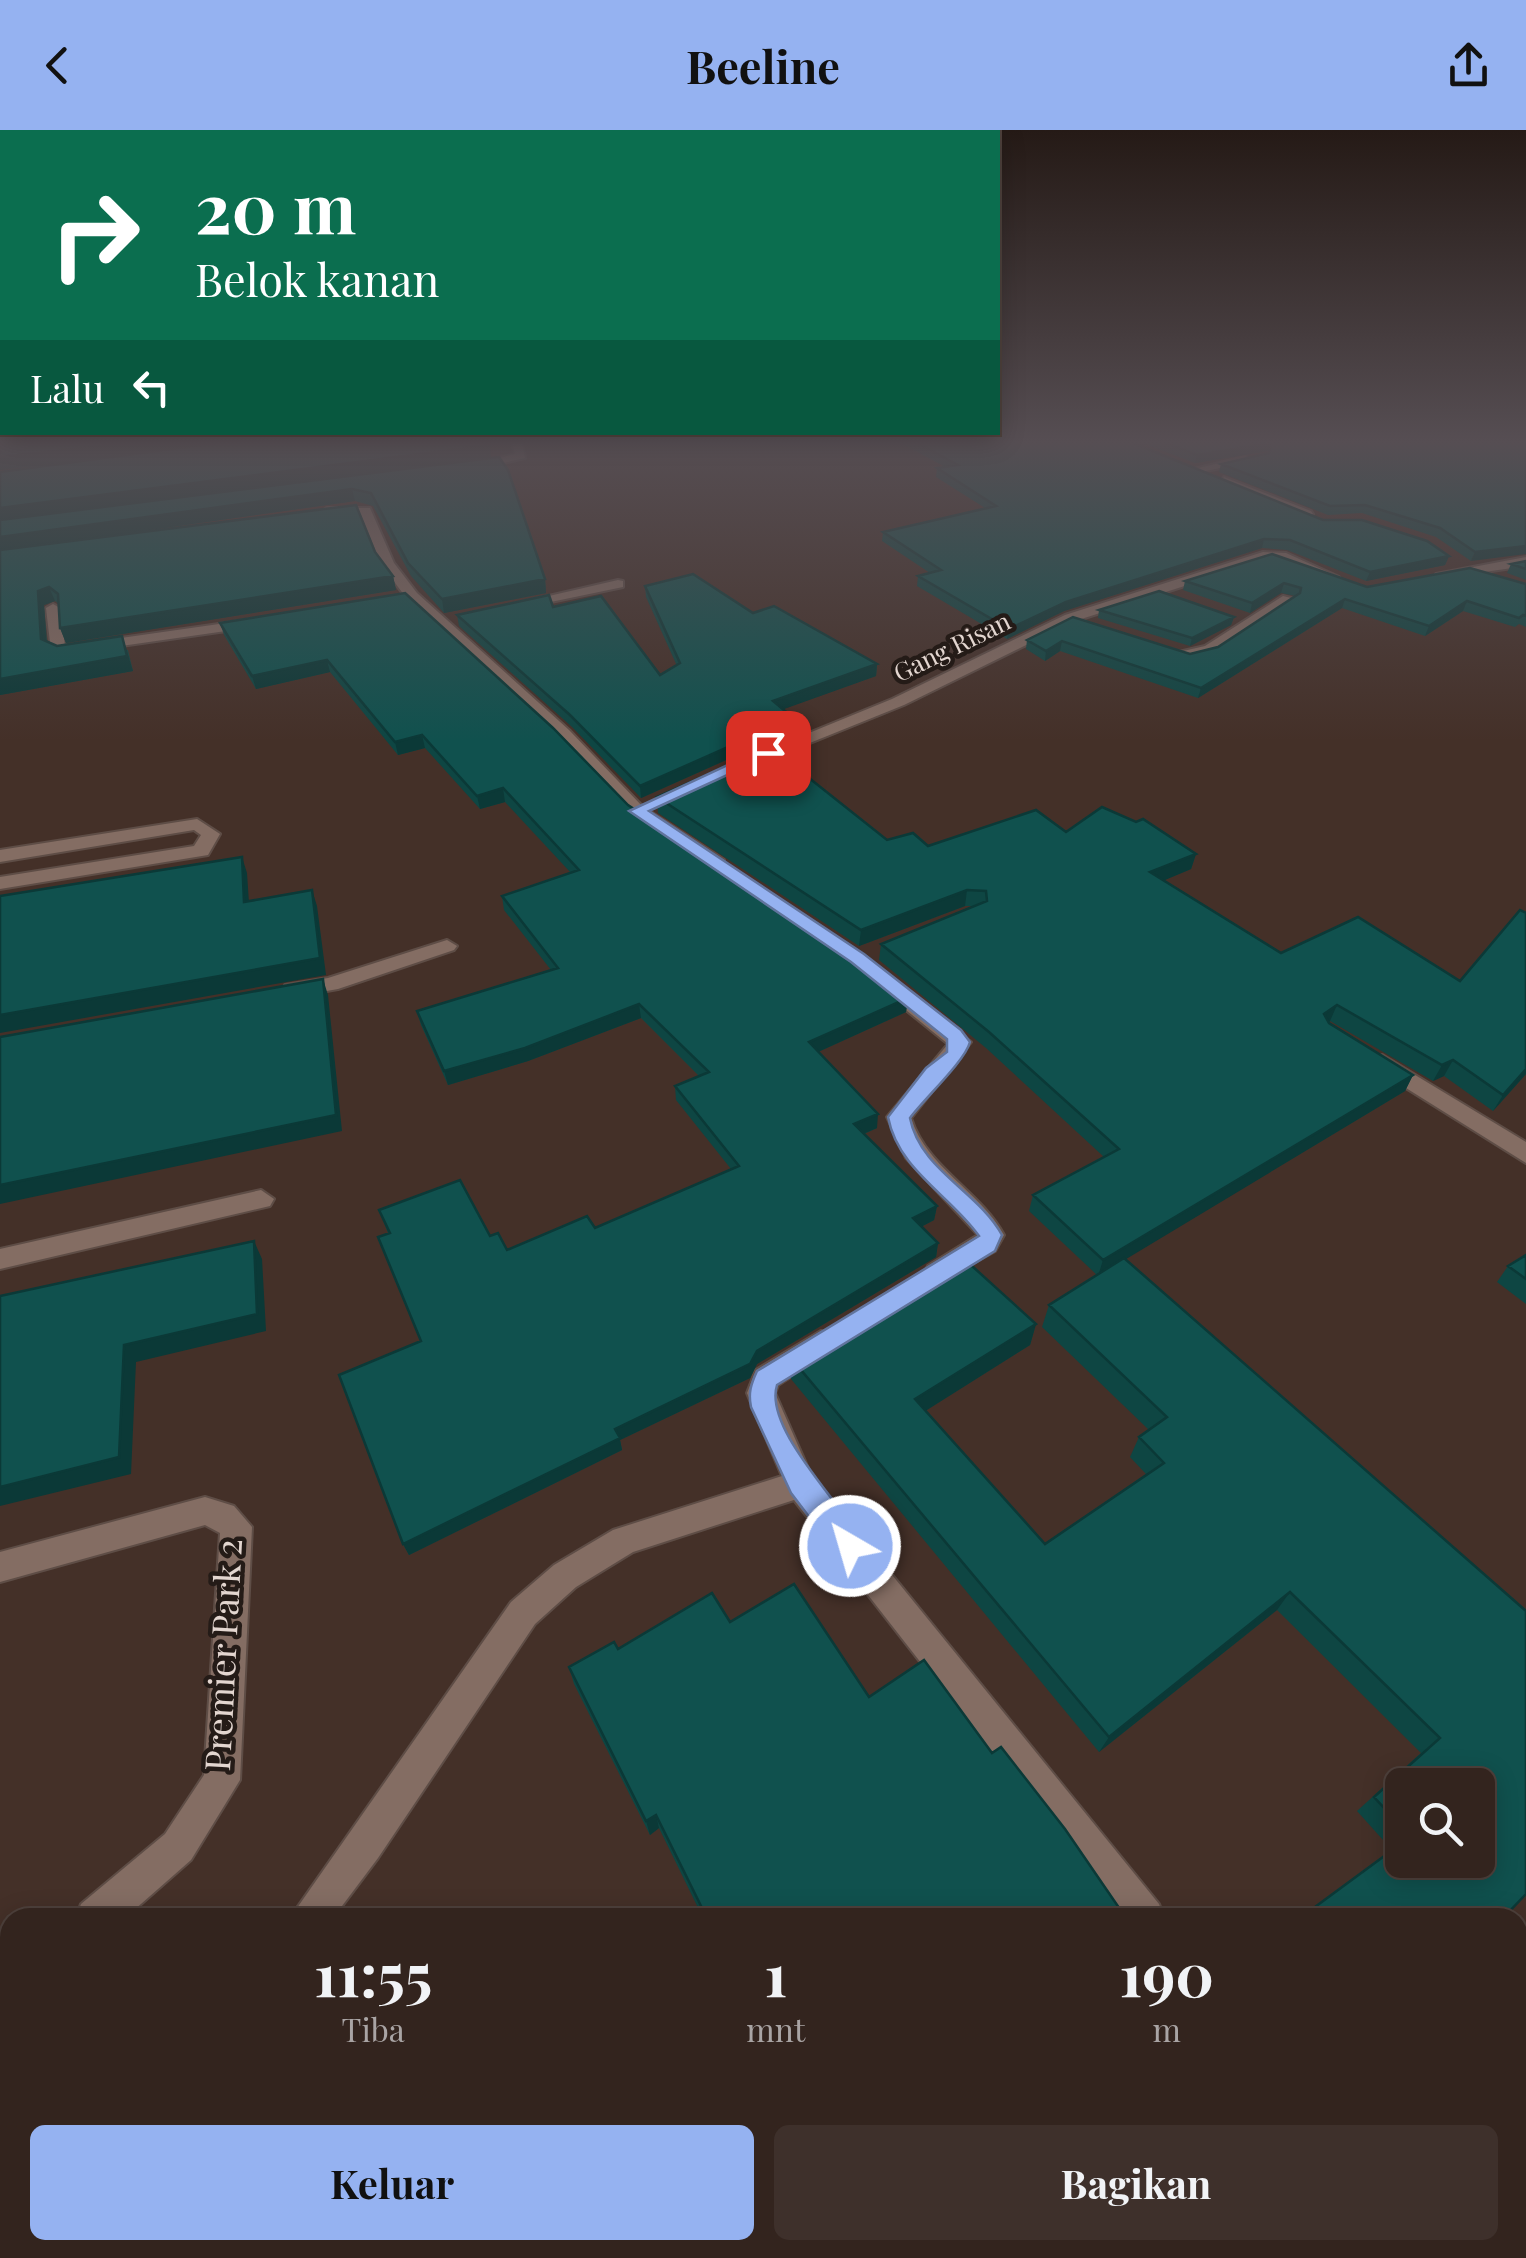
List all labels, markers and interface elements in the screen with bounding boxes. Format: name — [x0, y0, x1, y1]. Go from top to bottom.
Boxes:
text: Beeline — [686, 35, 840, 95]
icon: back — [30, 38, 85, 93]
icon: share — [1441, 38, 1496, 93]
text: 20 m — [195, 158, 356, 252]
icon: right — [30, 170, 160, 300]
text: Belok kanan — [195, 248, 439, 308]
icon: left — [124, 360, 179, 415]
text: Lalu — [30, 362, 104, 413]
street label: Gang Risan — [887, 603, 1015, 688]
pin — [726, 711, 811, 796]
icon: arrive — [741, 726, 796, 781]
position arrow — [798, 1494, 902, 1598]
street label: Premier Park 2 — [192, 1538, 251, 1772]
map controls — [1385, 1768, 1495, 1878]
button: search — [1385, 1768, 1495, 1878]
text: 11:55 — [314, 1932, 432, 2012]
text: 1 — [764, 1932, 787, 2012]
text: 190 — [1119, 1932, 1214, 2012]
text: Tiba — [342, 2007, 405, 2050]
text: mnt — [746, 2007, 805, 2050]
text: m — [1152, 2007, 1181, 2050]
button: Keluar — [30, 2125, 754, 2240]
button: Bagikan — [774, 2125, 1498, 2240]

